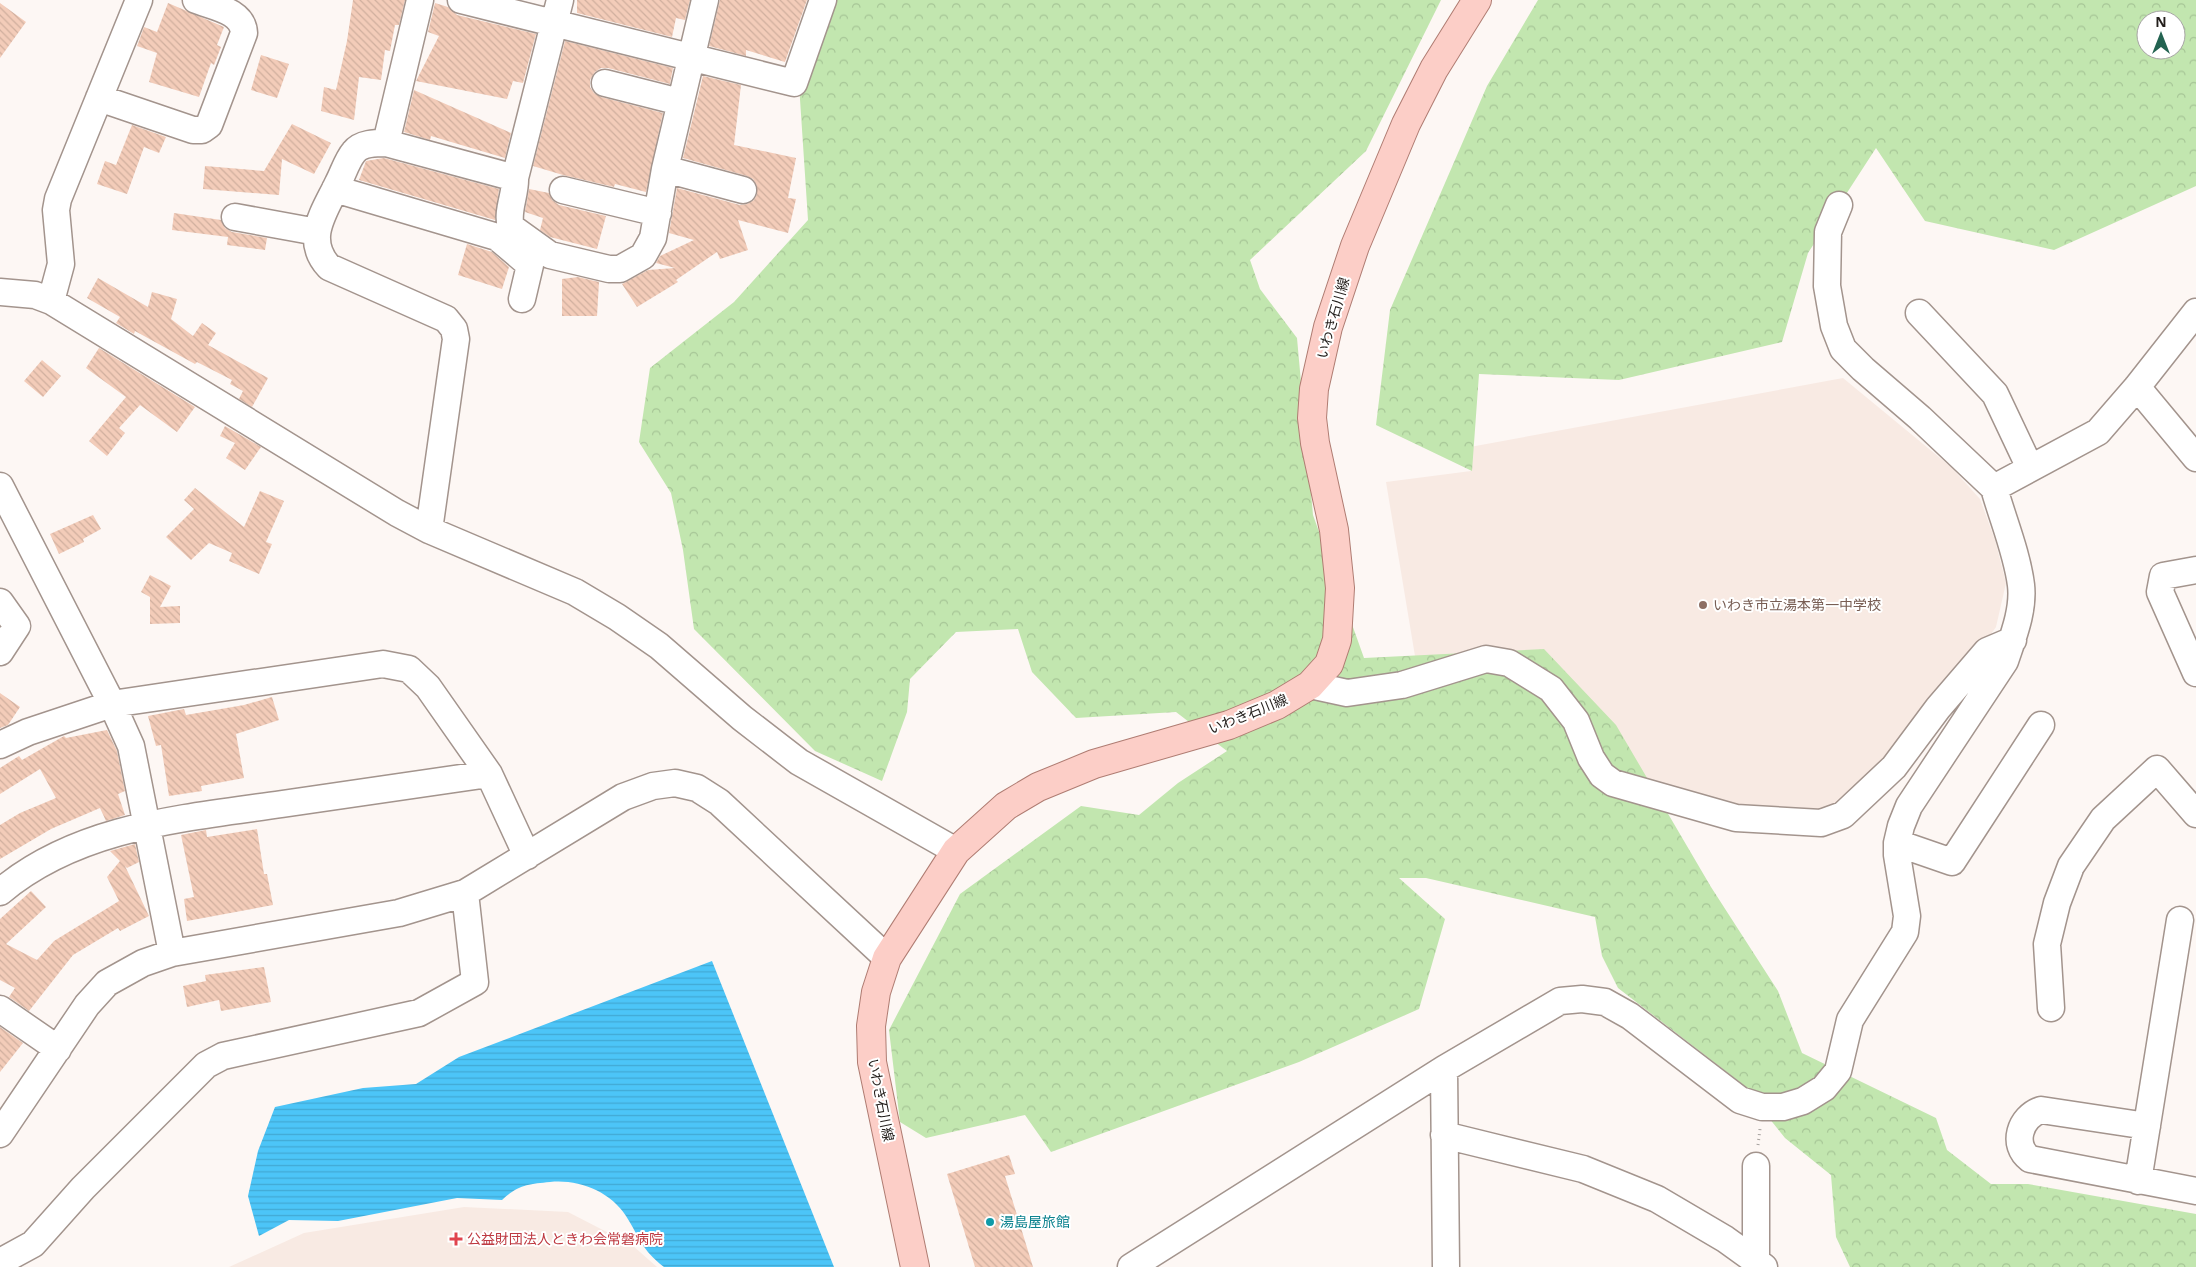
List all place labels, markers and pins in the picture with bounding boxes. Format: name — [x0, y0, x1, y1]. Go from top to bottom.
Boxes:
place label: いわき市立湯本第一中学校 — [1713, 595, 1881, 614]
marker: いわき市立湯本第一中学校 — [1697, 599, 1709, 611]
place label: 湯島屋旅館 — [1000, 1212, 1070, 1231]
marker: 湯島屋旅館 — [984, 1216, 996, 1228]
place label: 公益財団法人ときわ会常磐病院 — [467, 1229, 663, 1248]
marker: 公益財団法人ときわ会常磐病院 — [449, 1232, 463, 1246]

